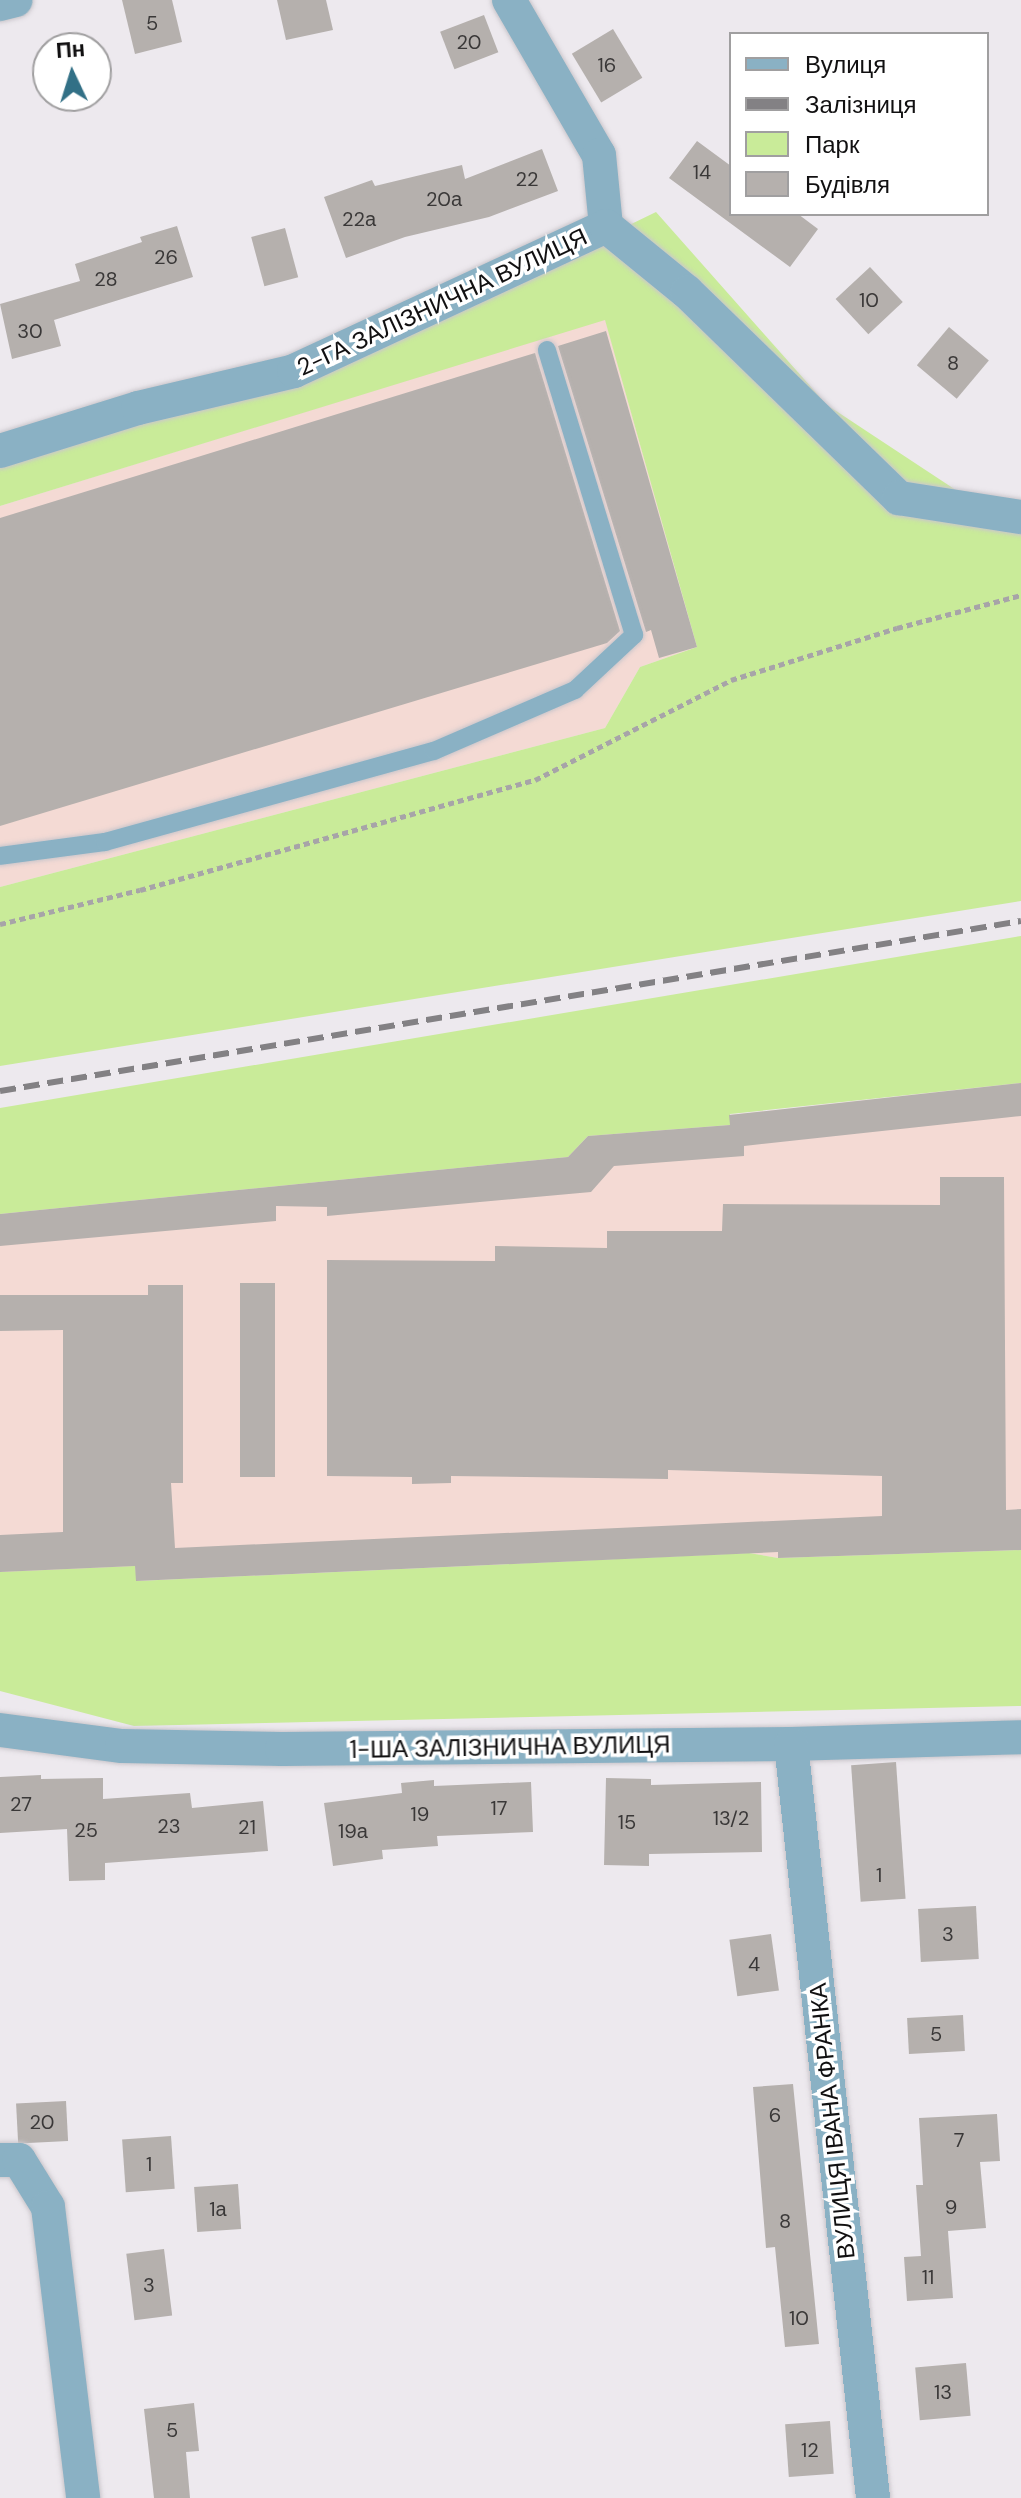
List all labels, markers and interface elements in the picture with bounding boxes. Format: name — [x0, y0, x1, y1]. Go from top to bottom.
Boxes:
house number: 5 — [146, 11, 158, 35]
house number: 20 — [457, 30, 481, 54]
north arrow — [32, 32, 112, 112]
legend — [729, 32, 989, 216]
text: Пн — [55, 34, 86, 65]
text: Вулиця — [805, 49, 886, 80]
house number: 16 — [598, 53, 616, 77]
text: Залізниця — [805, 89, 917, 120]
text: Парк — [805, 129, 859, 160]
house number: 14 — [693, 160, 711, 184]
house number: 22 — [515, 167, 539, 191]
text: Будівля — [805, 169, 890, 200]
house number: 20а — [426, 187, 462, 211]
house number: 22а — [342, 207, 376, 231]
street label: 2-ГА ЗАЛІЗНИЧНА ВУЛИЦЯ — [292, 222, 592, 382]
house number: 26 — [154, 245, 178, 269]
house number: 28 — [94, 267, 118, 291]
house number: 10 — [859, 288, 879, 312]
house number: 30 — [17, 319, 43, 343]
house number: 8 — [947, 351, 959, 375]
street label: 1-ША ЗАЛІЗНИЧНА ВУЛИЦЯ — [349, 1730, 671, 1764]
house number: 27 — [10, 1792, 32, 1816]
house number: 17 — [491, 1796, 507, 1820]
house number: 19 — [411, 1802, 429, 1826]
house number: 13/2 — [713, 1806, 749, 1830]
house number: 15 — [618, 1810, 636, 1834]
house number: 23 — [157, 1814, 181, 1838]
house number: 21 — [238, 1815, 256, 1839]
house number: 25 — [74, 1818, 98, 1842]
house number: 19а — [338, 1819, 368, 1843]
house number: 1 — [876, 1863, 882, 1887]
house number: 3 — [942, 1922, 954, 1946]
house number: 4 — [748, 1952, 760, 1976]
street label: ВУЛИЦЯ ІВАНА ФРАНКА — [803, 1981, 861, 2261]
house number: 5 — [930, 2022, 942, 2046]
house number: 6 — [769, 2103, 781, 2127]
house number: 20 — [30, 2110, 54, 2134]
house number: 7 — [954, 2128, 964, 2152]
house number: 1 — [146, 2152, 152, 2176]
house number: 9 — [945, 2195, 957, 2219]
house number: 1а — [209, 2197, 227, 2221]
house number: 8 — [779, 2209, 791, 2233]
house number: 11 — [922, 2265, 934, 2289]
house number: 3 — [143, 2273, 155, 2297]
house number: 10 — [789, 2306, 809, 2330]
house number: 13 — [934, 2380, 952, 2404]
house number: 5 — [166, 2418, 178, 2442]
house number: 12 — [801, 2438, 819, 2462]

